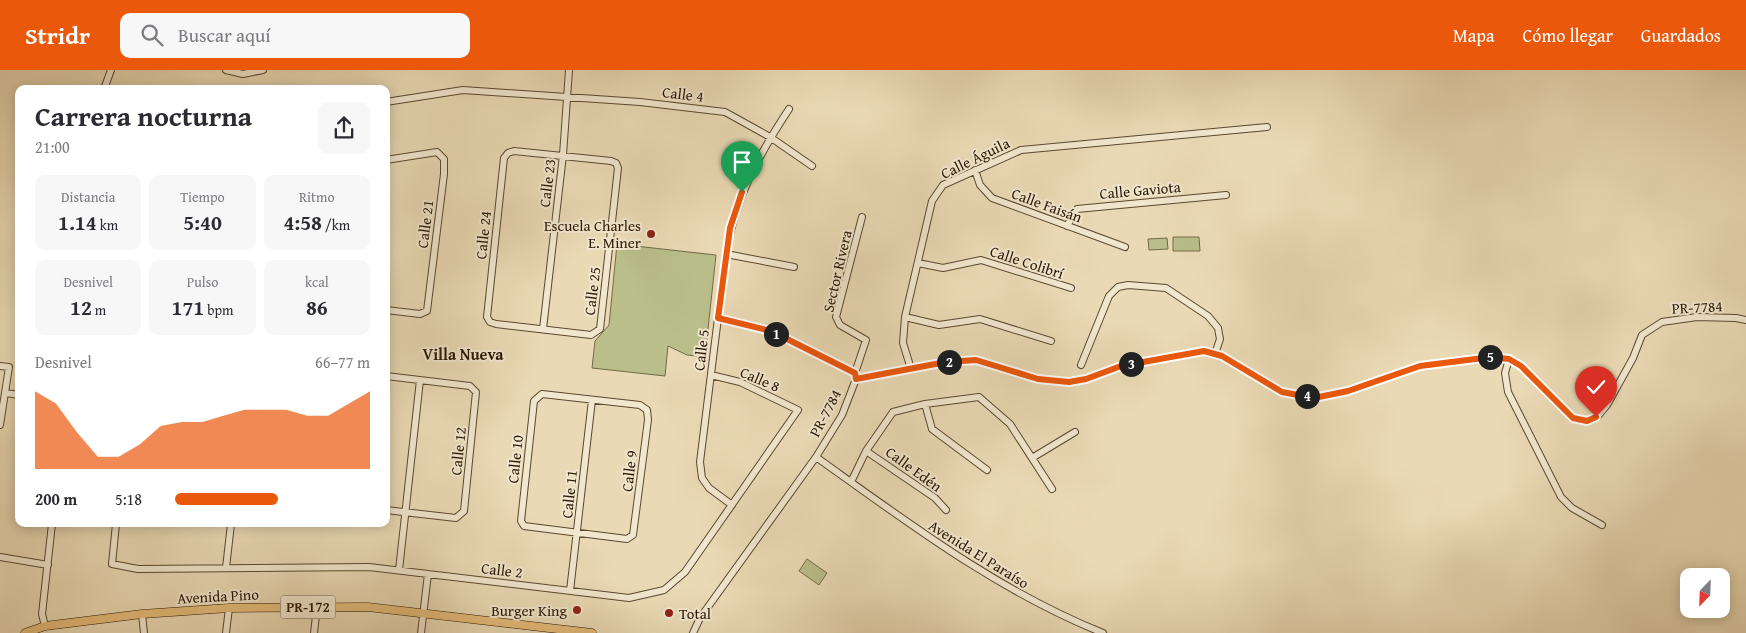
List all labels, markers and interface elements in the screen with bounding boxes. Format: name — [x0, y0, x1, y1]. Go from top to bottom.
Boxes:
search box — [120, 13, 470, 58]
text: Stridr — [25, 18, 90, 53]
icon: search — [138, 21, 166, 49]
text: Buscar aquí — [178, 21, 271, 49]
text: Mapa — [1453, 22, 1495, 49]
text: Cómo llegar — [1523, 22, 1613, 49]
text: Guardados — [1641, 22, 1721, 49]
street label: Calle 4 — [661, 81, 705, 107]
text: Carrera nocturna — [35, 95, 252, 136]
button: share — [318, 102, 370, 154]
street label: Calle Águila — [937, 132, 1013, 184]
text: 21:00 — [35, 135, 70, 159]
pin — [721, 141, 763, 192]
icon: arrive — [728, 148, 756, 176]
street label: Calle 23 — [534, 158, 560, 208]
street label: Calle Gaviota — [1099, 176, 1181, 204]
street label: Calle Faisán — [1009, 183, 1086, 228]
text: Distancia — [61, 187, 115, 207]
text: Tiempo — [180, 187, 225, 207]
text: Ritmo — [299, 187, 335, 207]
street label: Calle 21 — [412, 199, 438, 249]
text: 1.14 — [58, 207, 97, 238]
text: 5:40 — [183, 207, 222, 238]
text: 4:58 — [283, 207, 322, 238]
street label: Calle 24 — [470, 210, 496, 260]
text: km — [97, 215, 118, 235]
text: /km — [322, 215, 350, 235]
place label: Escuela Charles E. Miner — [544, 215, 641, 253]
marker: Escuela Charles E. Miner — [645, 228, 657, 240]
street label: Sector Rivera — [817, 228, 857, 314]
street label: Calle Colibrí — [987, 240, 1067, 284]
street label: Calle 25 — [579, 266, 605, 316]
text: Desnivel — [63, 272, 113, 292]
text: Pulso — [187, 272, 218, 292]
text: kcal — [305, 272, 329, 292]
text: 12 — [70, 292, 92, 323]
text: 171 — [172, 292, 204, 323]
text: 86 — [306, 292, 328, 323]
street label: PR-7784 — [1671, 295, 1723, 319]
text: m — [92, 300, 106, 320]
text: bpm — [204, 300, 233, 320]
pin: 1 — [764, 322, 788, 346]
text: 1 — [773, 324, 780, 344]
street label: Calle 5 — [688, 328, 714, 372]
district label: Villa Nueva — [422, 342, 504, 366]
pin: 5 — [1478, 344, 1502, 370]
text: 5 — [1487, 347, 1494, 367]
text: Desnivel — [35, 350, 92, 374]
text: 66–77 m — [315, 350, 370, 374]
pin: 2 — [936, 350, 962, 374]
text: 2 — [946, 352, 953, 372]
pin: 3 — [1118, 352, 1144, 376]
text: 3 — [1128, 354, 1135, 374]
street label: Calle 8 — [737, 361, 783, 397]
pin — [1575, 366, 1617, 417]
icon: check — [1582, 373, 1610, 401]
pin: 4 — [1294, 384, 1320, 408]
street label: PR-7784 — [804, 386, 846, 440]
text: 4 — [1304, 386, 1311, 406]
street label: Calle 12 — [445, 426, 471, 476]
street label: Calle 10 — [502, 434, 528, 484]
street label: Calle Edén — [882, 441, 947, 497]
street label: Calle 9 — [616, 449, 642, 493]
street label: Calle 11 — [556, 469, 582, 519]
text: 200 m — [35, 487, 77, 511]
text: 5:18 — [115, 487, 142, 511]
street label: Avenida El Paraíso — [925, 515, 1034, 593]
street label: Calle 2 — [480, 557, 524, 583]
north arrow — [1680, 568, 1730, 618]
map controls — [1680, 568, 1730, 618]
street label: Avenida Pino — [177, 583, 260, 609]
road number: PR-172 — [280, 596, 336, 618]
place label: Burger King — [491, 600, 568, 621]
place label: Total — [679, 603, 711, 624]
marker: Burger King — [571, 604, 583, 616]
marker: Total — [663, 607, 675, 619]

